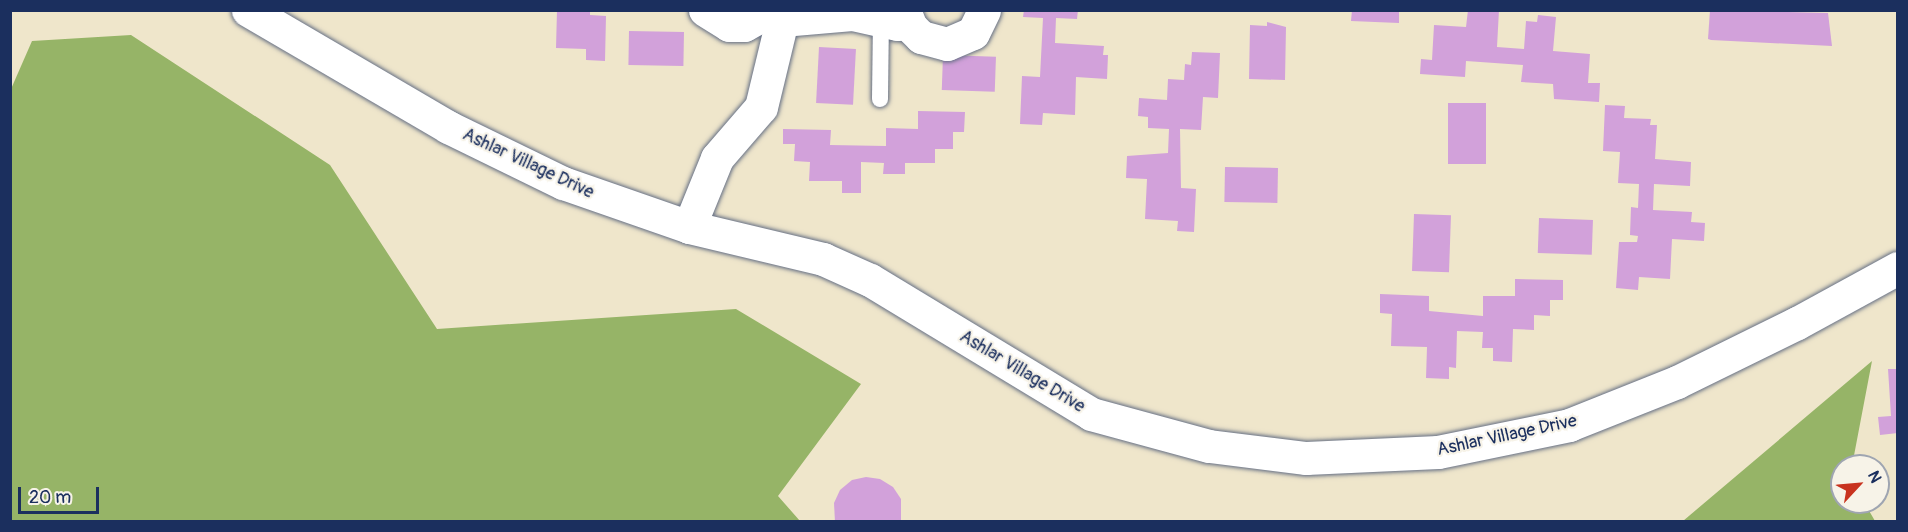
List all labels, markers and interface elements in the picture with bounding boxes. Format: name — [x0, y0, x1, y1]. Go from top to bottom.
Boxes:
street label: Ashlar Village Drive — [459, 124, 597, 204]
street label: Ashlar Village Drive — [955, 326, 1089, 418]
street label: Ashlar Village Drive — [1435, 411, 1579, 461]
north arrow — [1830, 454, 1890, 514]
text: N — [1863, 468, 1886, 486]
scale bar — [21, 475, 102, 513]
text: 20 m — [29, 486, 71, 509]

